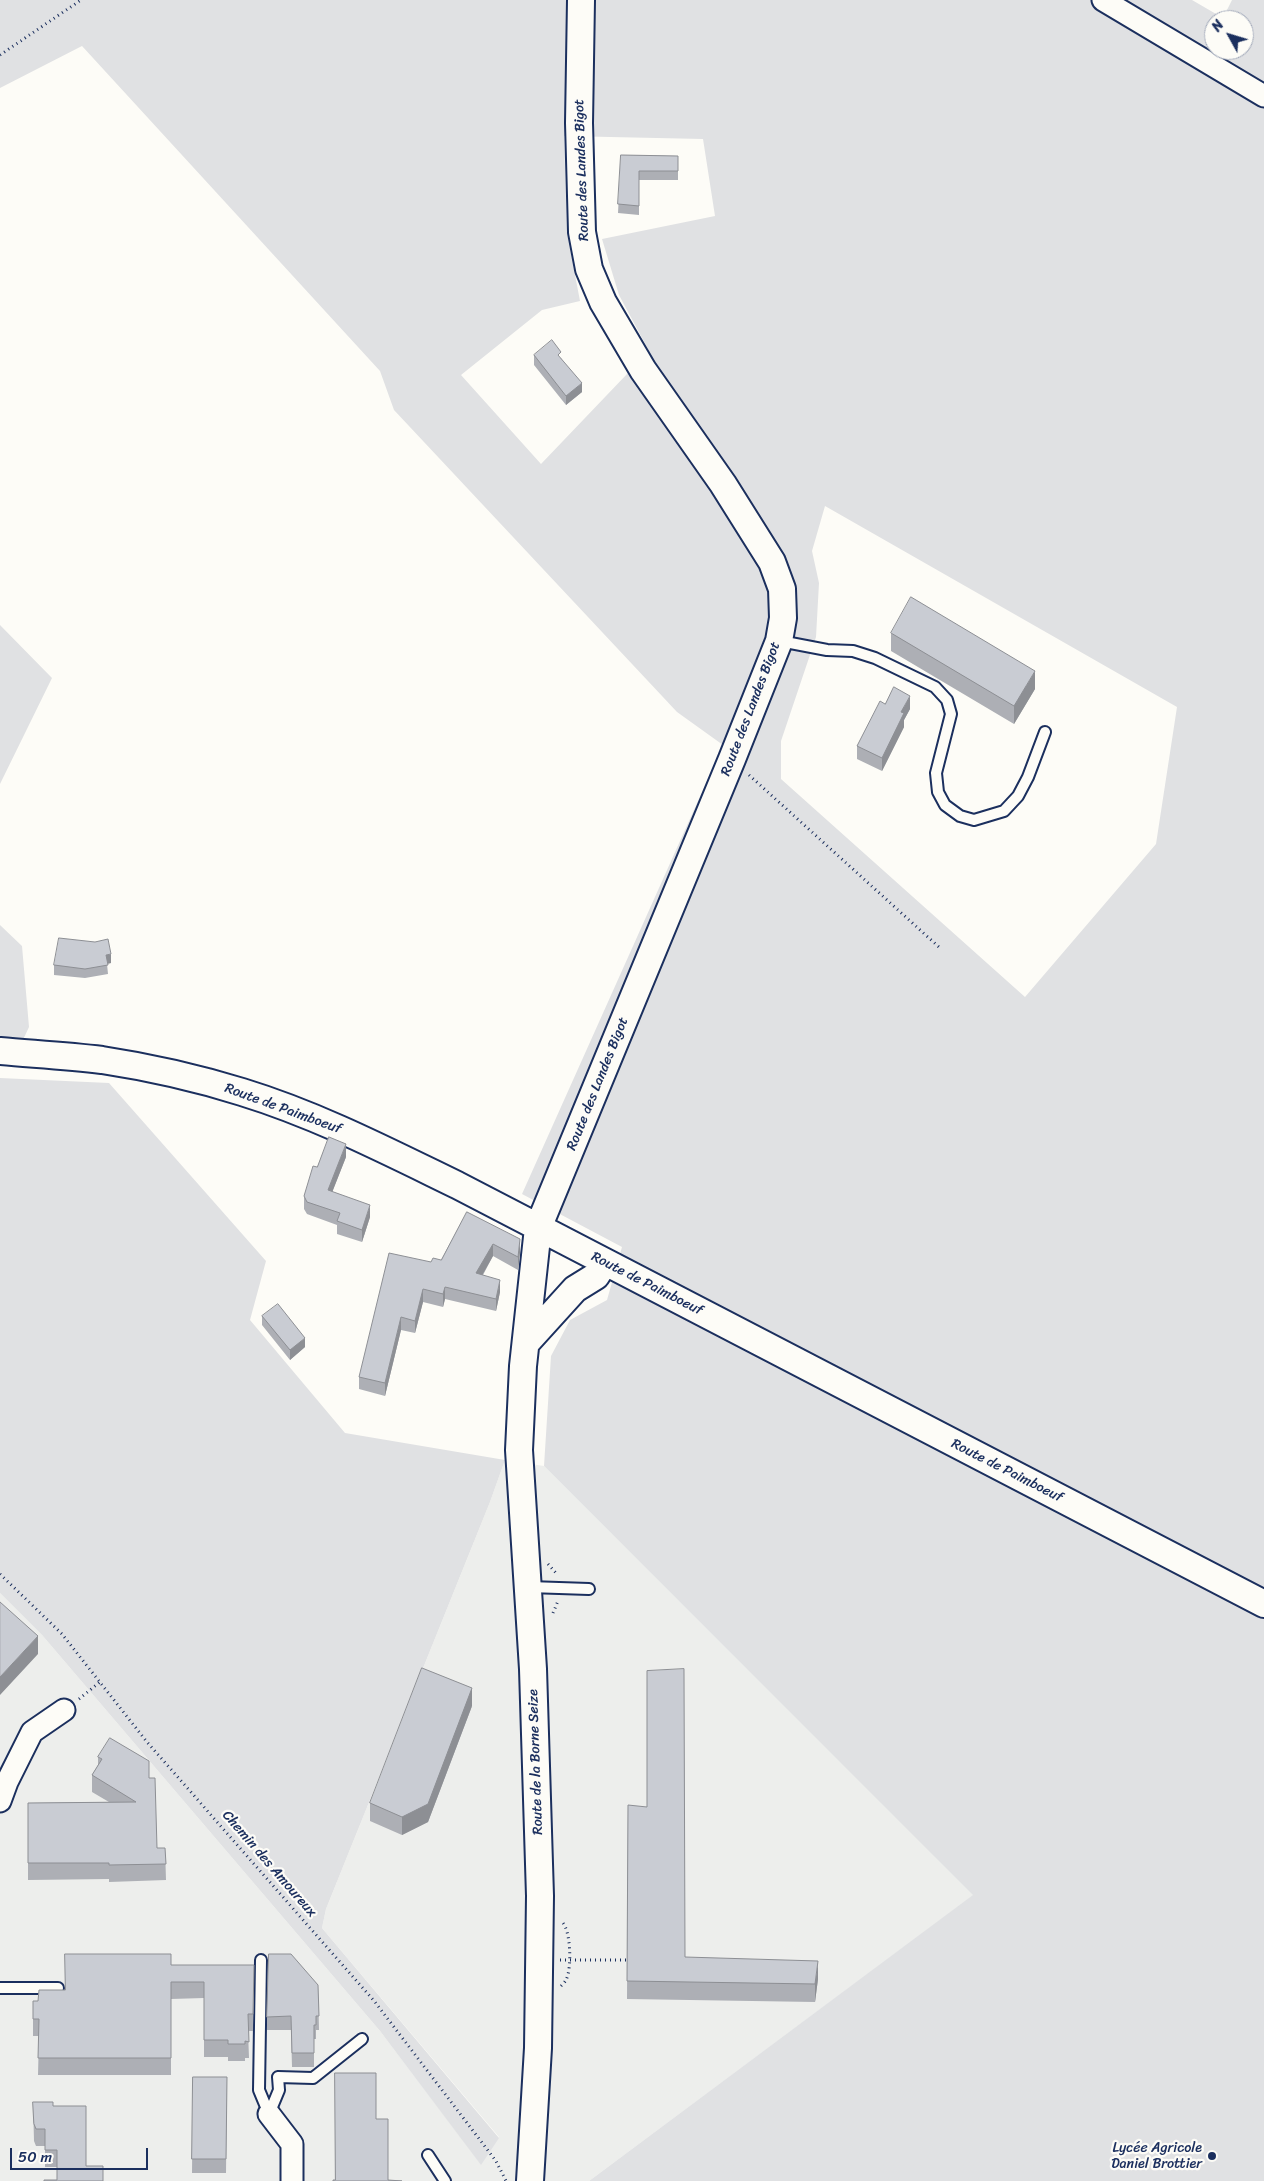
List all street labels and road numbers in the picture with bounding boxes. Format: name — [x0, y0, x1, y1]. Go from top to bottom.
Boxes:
street label: Route des Landes Bigot — [571, 99, 593, 241]
street label: Route des Landes Bigot — [718, 640, 784, 778]
street label: Route des Landes Bigot — [564, 1015, 632, 1153]
street label: Route de Paimboeuf — [222, 1080, 344, 1138]
street label: Route de Paimboeuf — [588, 1249, 706, 1319]
street label: Route de Paimboeuf — [948, 1436, 1066, 1506]
street label: Route de la Borne Seize — [525, 1689, 547, 1835]
street label: Chemin des Amoureux — [218, 1807, 320, 1921]

